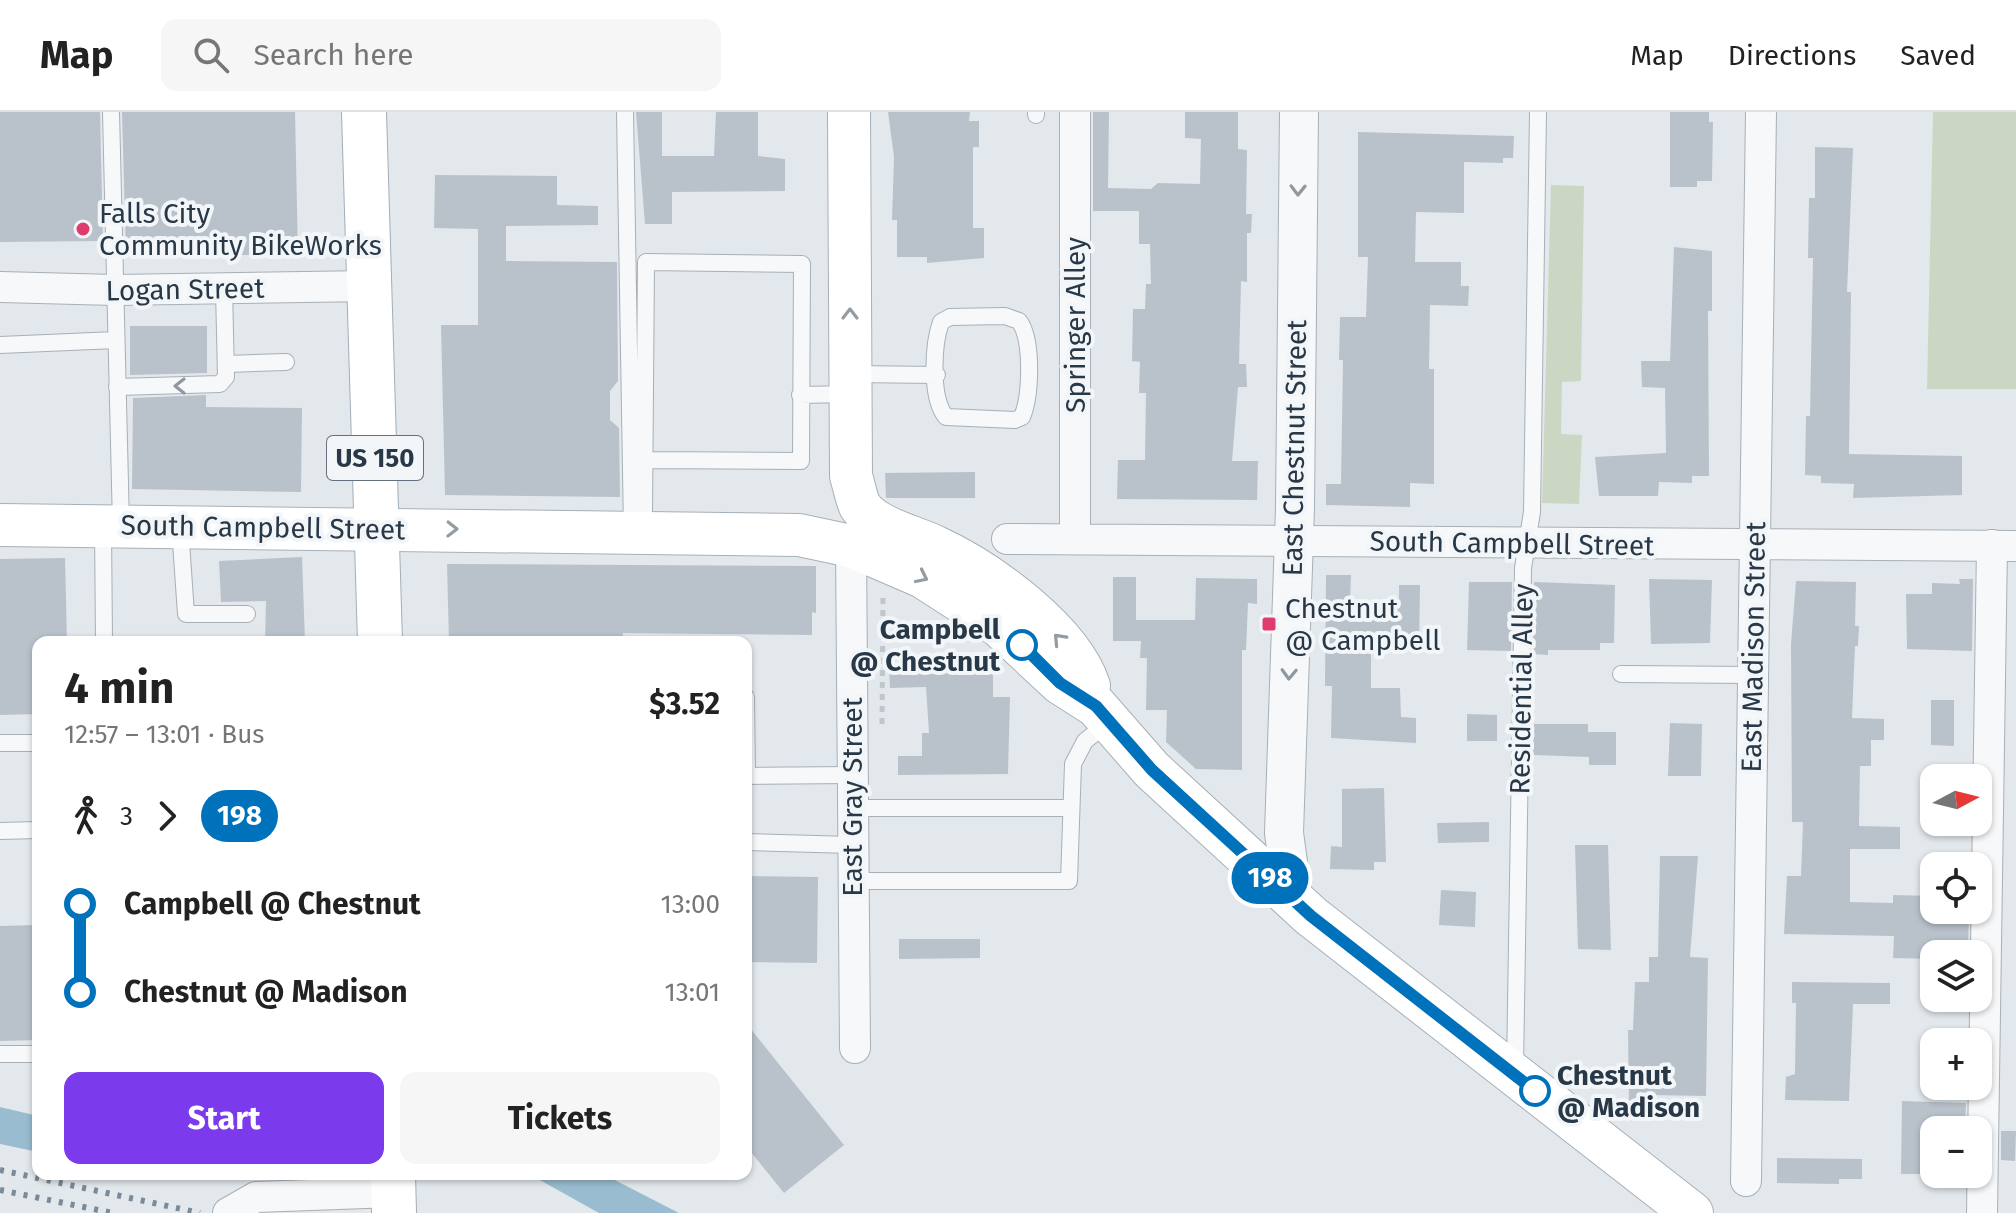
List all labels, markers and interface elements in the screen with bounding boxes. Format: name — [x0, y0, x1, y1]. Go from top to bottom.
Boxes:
search box — [161, 19, 721, 91]
text: Map — [40, 32, 113, 78]
icon: search — [189, 33, 233, 77]
text: Search here — [253, 37, 414, 73]
text: Map — [1630, 39, 1684, 72]
text: Directions — [1728, 39, 1856, 72]
text: Saved — [1900, 39, 1976, 72]
one-way arrow — [1289, 184, 1307, 197]
place label: Falls City Community BikeWorks — [99, 197, 382, 262]
marker: Falls City Community BikeWorks — [74, 220, 92, 238]
street label: Springer Alley — [1059, 237, 1092, 413]
street label: Logan Street — [105, 272, 265, 307]
one-way arrow — [841, 307, 859, 320]
street label: East Chestnut Street — [1276, 319, 1313, 577]
one-way arrow — [173, 377, 186, 395]
road number: US 150 — [327, 436, 423, 480]
street label: South Campbell Street — [120, 509, 407, 546]
street label: East Madison Street — [1735, 520, 1772, 773]
one-way arrow — [446, 521, 459, 538]
street label: South Campbell Street — [1369, 525, 1656, 562]
one-way arrow — [914, 568, 929, 583]
street label: Residential Alley — [1503, 583, 1540, 795]
place label: Chestnut @ Campbell — [1285, 592, 1441, 657]
place label: Campbell @ Chestnut — [850, 613, 1001, 678]
marker: Chestnut @ Campbell — [1260, 615, 1278, 633]
marker: Campbell @ Chestnut — [1007, 630, 1037, 660]
one-way arrow — [1053, 634, 1068, 648]
text: 4 min — [64, 662, 174, 715]
one-way arrow — [1280, 668, 1297, 681]
text: $3.52 — [649, 686, 720, 722]
street label: East Gray Street — [836, 696, 869, 897]
text: 12:57 – 13:01 · Bus — [64, 719, 264, 750]
north arrow — [1920, 764, 1992, 836]
map controls — [1920, 764, 1992, 1188]
icon: walk — [64, 794, 108, 838]
icon: forward — [145, 794, 189, 838]
text: 198 — [217, 799, 262, 832]
text: 3 — [120, 801, 133, 832]
line badge: 198 — [1224, 852, 1316, 904]
button: locate — [1920, 852, 1992, 924]
text: 198 — [1248, 861, 1292, 894]
text: Campbell @ Chestnut — [124, 886, 421, 922]
text: 13:00 — [661, 889, 720, 920]
button: layers — [1920, 940, 1992, 1012]
text: Chestnut @ Madison — [124, 974, 408, 1010]
text: 13:01 — [664, 977, 720, 1008]
button: + — [1920, 1028, 1992, 1100]
place label: Chestnut @ Madison — [1557, 1059, 1700, 1124]
button: Start — [64, 1072, 384, 1164]
button: Tickets — [400, 1072, 720, 1164]
marker: Chestnut @ Madison — [1520, 1076, 1550, 1106]
button: − — [1920, 1116, 1992, 1188]

